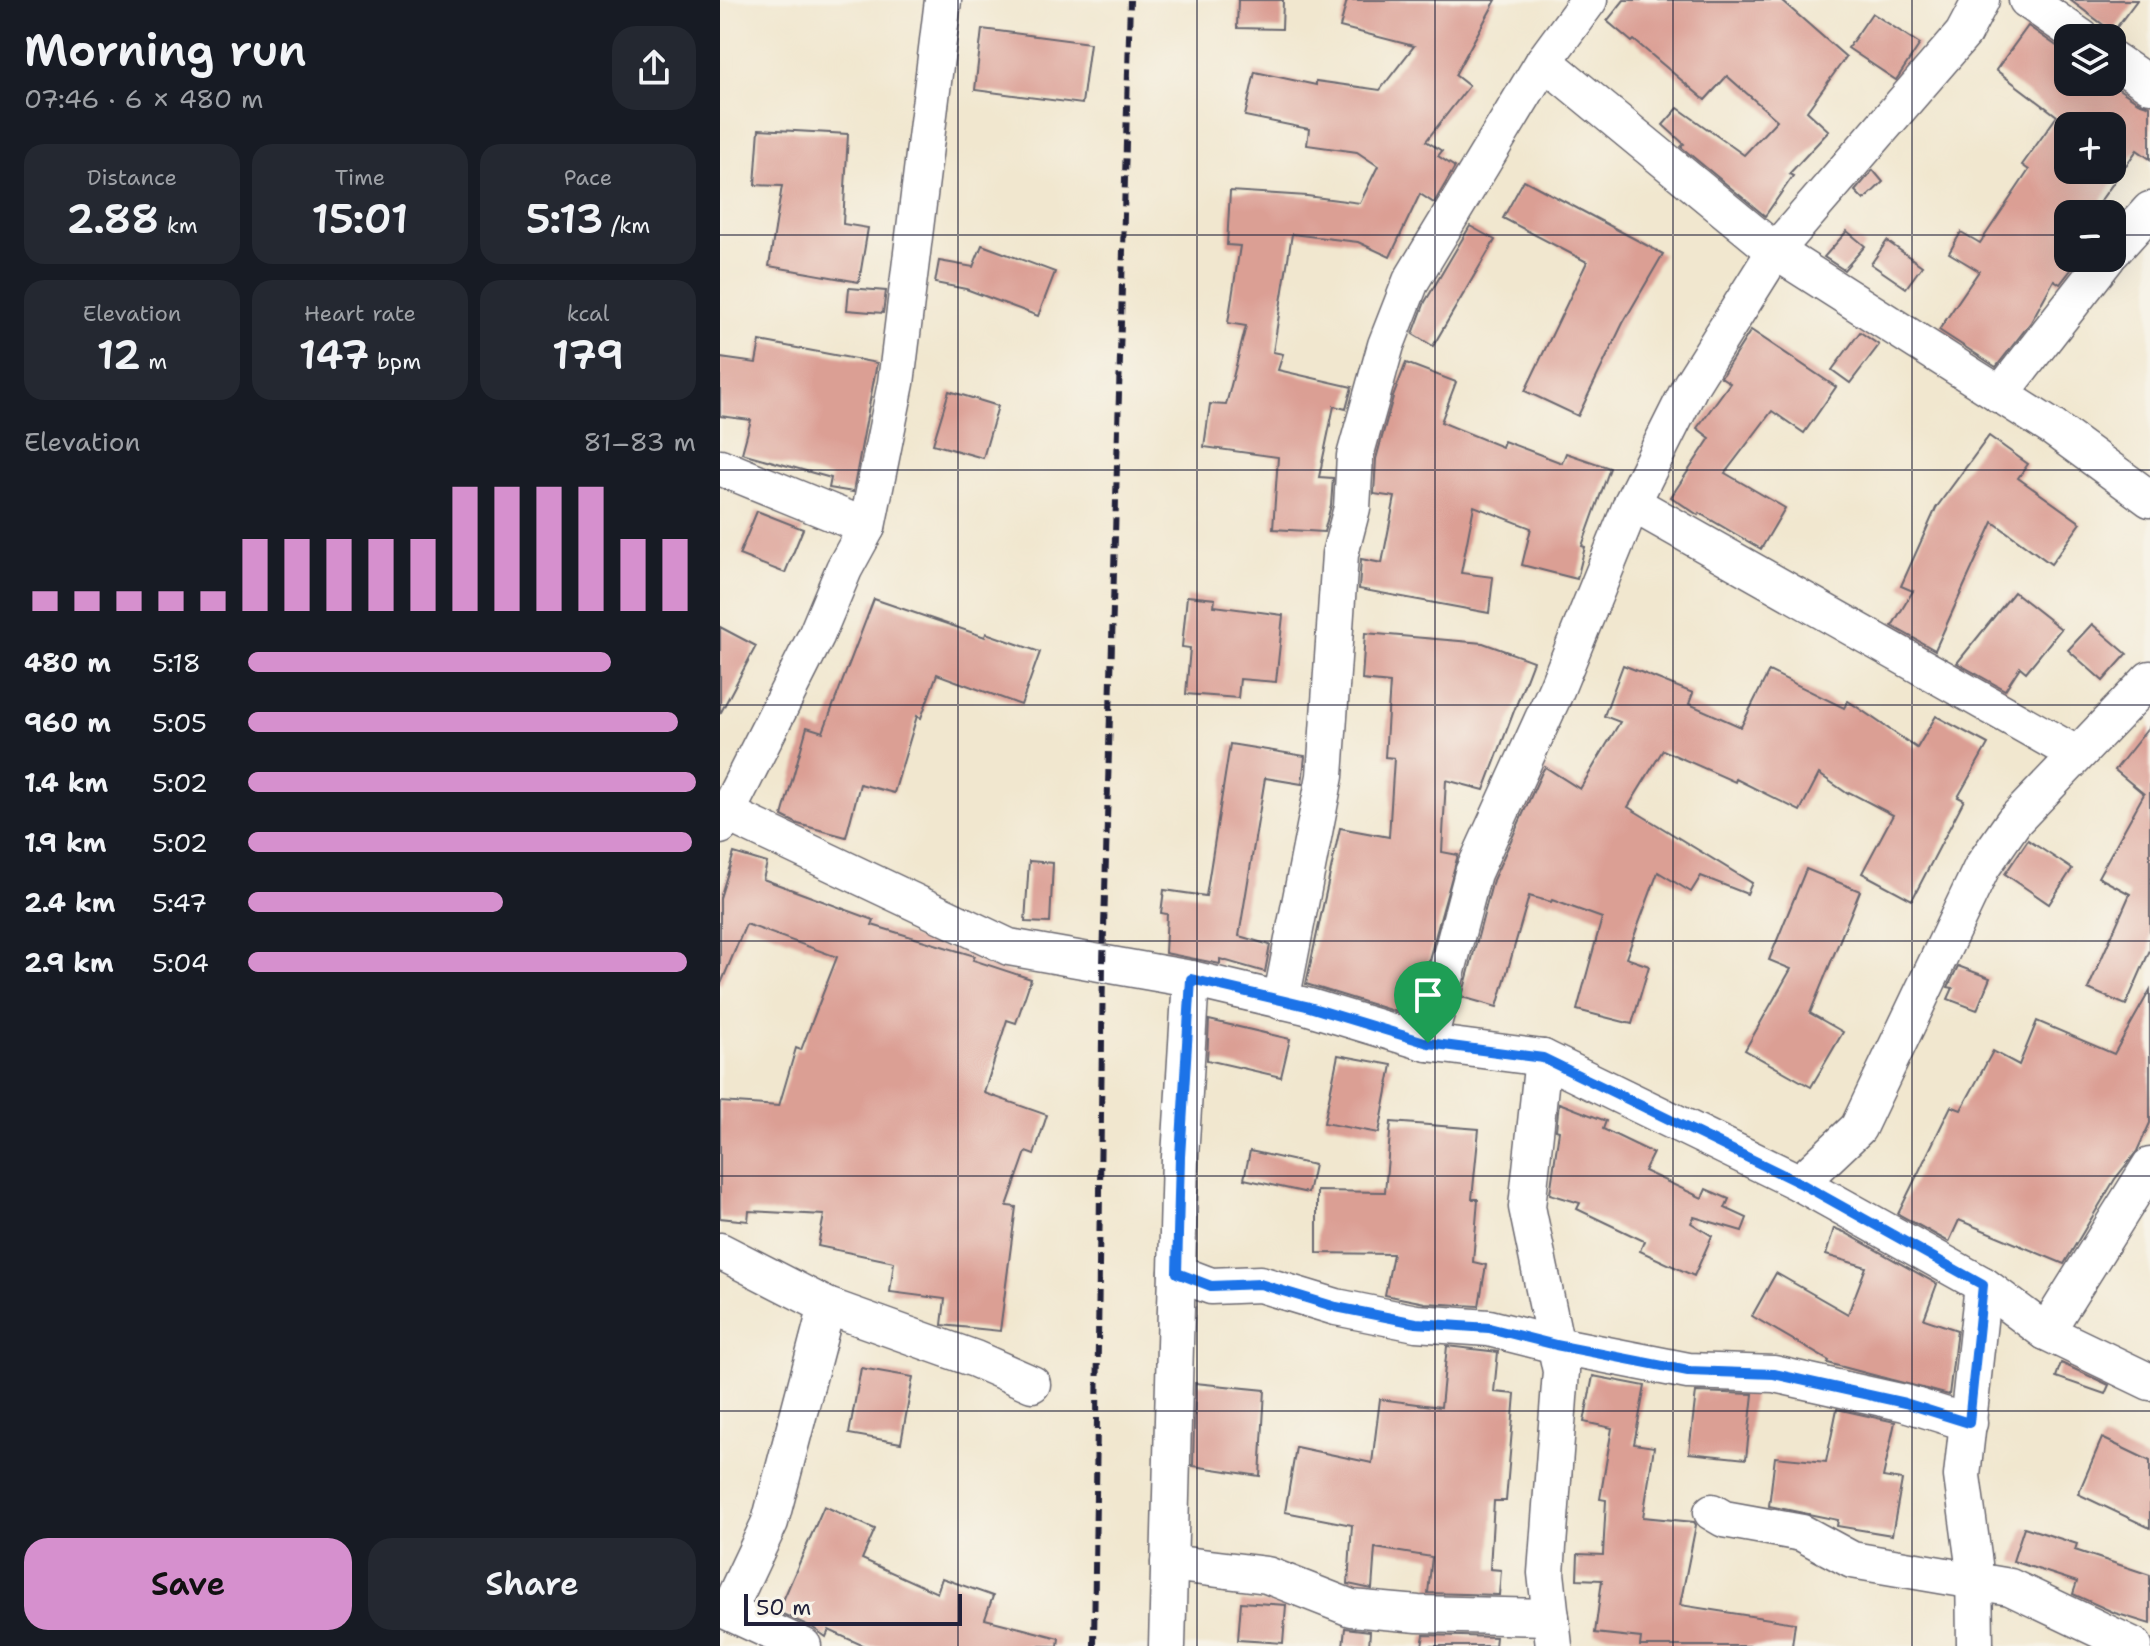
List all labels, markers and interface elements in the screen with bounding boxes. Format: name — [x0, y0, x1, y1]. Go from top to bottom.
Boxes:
text: Morning run — [24, 21, 307, 80]
map controls — [2054, 24, 2126, 272]
button: layers — [2054, 24, 2126, 96]
button: share — [612, 26, 696, 110]
text: 07:46 · 6 × 480 m — [24, 81, 263, 116]
button: + — [2054, 112, 2126, 184]
text: Distance — [87, 163, 177, 192]
text: Time — [335, 163, 385, 192]
text: Pace — [564, 163, 612, 192]
text: 2.88 — [66, 192, 159, 246]
text: 15:01 — [312, 192, 408, 246]
text: 5:13 — [526, 192, 603, 246]
button: − — [2054, 200, 2126, 272]
text: km — [159, 211, 198, 240]
text: /km — [603, 211, 650, 240]
text: Elevation — [83, 299, 181, 328]
text: Heart rate — [304, 299, 416, 328]
text: kcal — [567, 299, 609, 328]
text: 12 — [97, 328, 141, 382]
text: 147 — [299, 328, 369, 382]
text: 179 — [552, 328, 624, 382]
text: m — [141, 347, 167, 376]
text: bpm — [369, 347, 421, 376]
text: Elevation — [24, 424, 140, 459]
text: 81–83 m — [584, 424, 696, 459]
text: 480 m — [24, 645, 111, 680]
text: 5:18 — [152, 645, 201, 680]
text: 960 m — [24, 705, 111, 740]
text: 5:05 — [152, 705, 207, 740]
text: 1.4 km — [24, 765, 108, 800]
text: 5:02 — [152, 765, 208, 800]
text: 1.9 km — [24, 825, 106, 860]
text: 5:02 — [152, 825, 208, 860]
text: 2.4 km — [24, 885, 115, 920]
text: 5:47 — [152, 885, 207, 920]
text: 2.9 km — [24, 945, 114, 980]
text: 5:04 — [152, 945, 209, 980]
pin — [1394, 961, 1462, 1043]
icon: arrive — [1406, 973, 1450, 1017]
button: Save — [24, 1538, 352, 1630]
button: Share — [368, 1538, 696, 1630]
scale bar — [744, 1590, 962, 1626]
text: 50 m — [756, 1593, 811, 1622]

